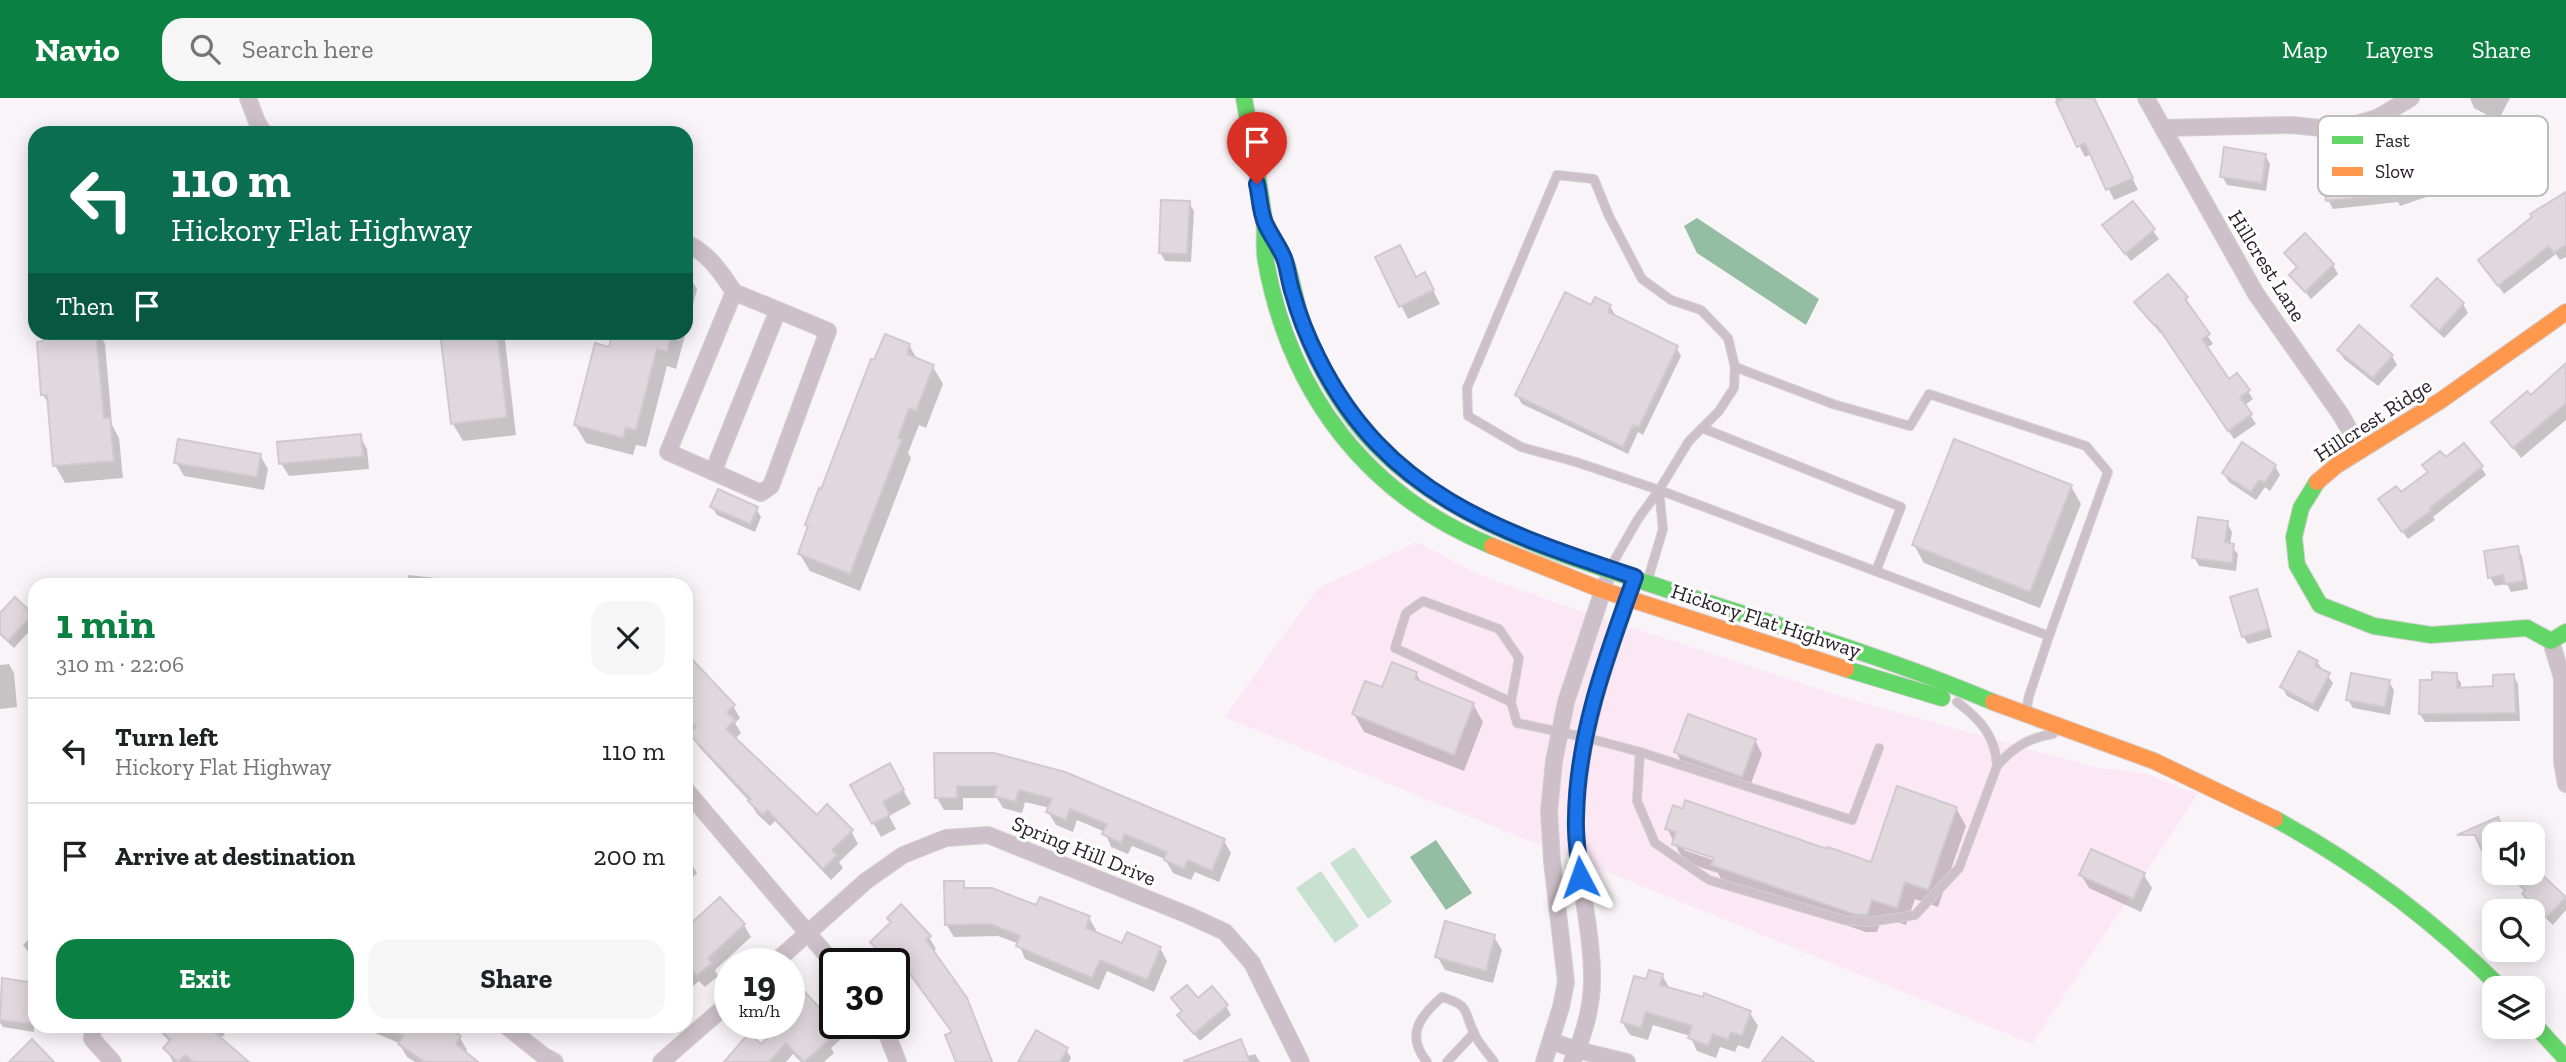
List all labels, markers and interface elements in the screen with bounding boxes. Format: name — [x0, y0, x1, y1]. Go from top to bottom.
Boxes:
search box — [162, 18, 652, 81]
text: Navio — [35, 30, 120, 69]
icon: search — [186, 30, 224, 68]
text: Search here — [242, 33, 374, 65]
text: Map — [2282, 35, 2328, 64]
text: Layers — [2366, 35, 2434, 64]
text: Share — [2472, 35, 2531, 64]
pin — [1227, 112, 1287, 184]
legend — [2318, 116, 2548, 196]
icon: arrive — [1238, 123, 1276, 161]
text: Fast — [2375, 129, 2410, 152]
text: 110 m — [171, 151, 291, 210]
icon: left — [56, 154, 147, 245]
text: Slow — [2375, 160, 2415, 183]
street label: Hillcrest Lane — [2223, 205, 2312, 326]
text: Hickory Flat Highway — [171, 211, 472, 249]
icon: arrive — [128, 287, 166, 325]
text: Then — [56, 290, 114, 322]
street label: Hillcrest Ridge — [2309, 372, 2436, 467]
street label: Hickory Flat Highway — [1668, 578, 1864, 663]
text: 1 min — [56, 598, 155, 649]
button: close — [591, 601, 665, 675]
text: 310 m · 22:06 — [56, 650, 184, 678]
text: Turn left — [115, 721, 218, 753]
icon: left — [56, 732, 94, 770]
text: 110 m — [602, 735, 665, 767]
text: Hickory Flat Highway — [115, 753, 332, 781]
street label: Spring Hill Drive — [1009, 810, 1160, 891]
map controls — [2482, 822, 2545, 1039]
button: sound — [2482, 822, 2545, 885]
icon: arrive — [56, 837, 94, 875]
text: Arrive at destination — [115, 840, 355, 872]
text: 200 m — [593, 840, 665, 872]
position arrow — [1543, 840, 1617, 914]
button: search — [2482, 899, 2545, 962]
button: Exit — [56, 939, 354, 1019]
button: Share — [368, 939, 665, 1019]
speed limit sign: 30 — [819, 948, 910, 1039]
text: 19 — [743, 963, 776, 1005]
button: layers — [2482, 976, 2545, 1039]
text: km/h — [739, 1000, 780, 1022]

